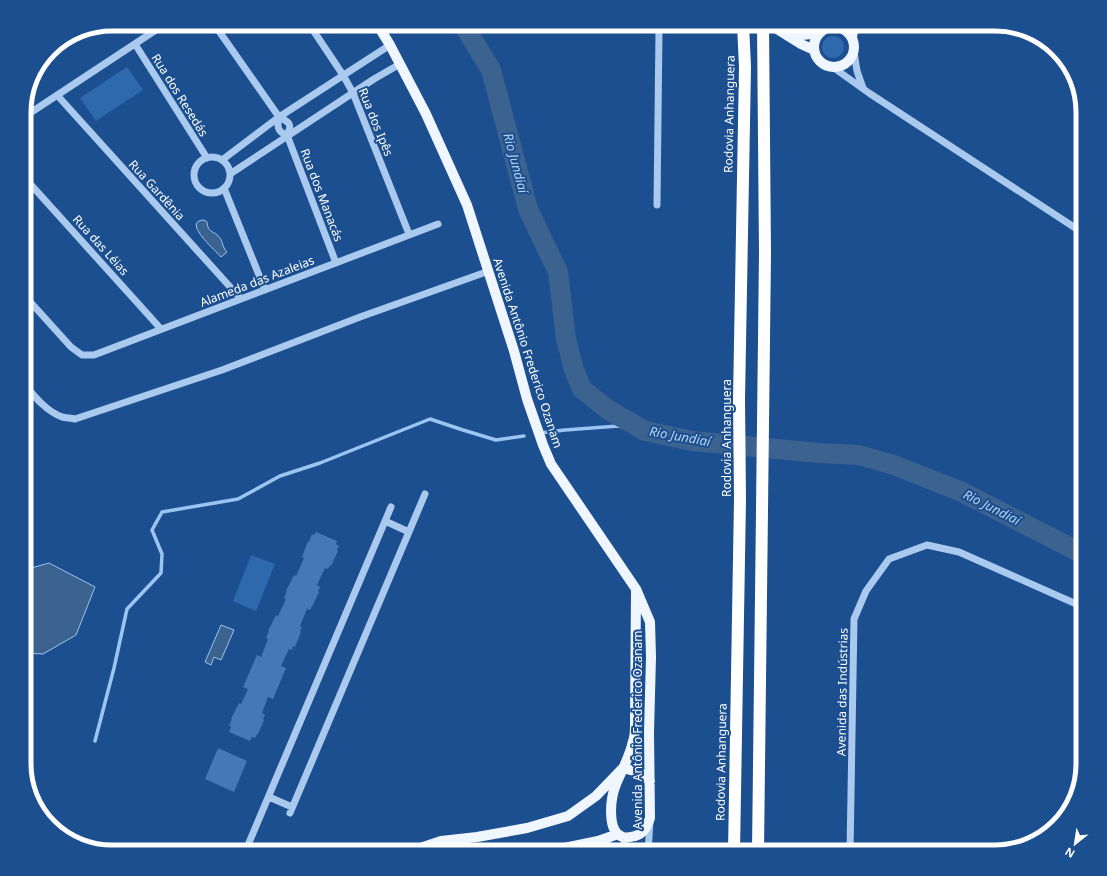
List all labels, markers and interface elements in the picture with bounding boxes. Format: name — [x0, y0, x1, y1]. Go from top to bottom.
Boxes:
street label: Rua dos Resedás — [148, 50, 212, 140]
street label: Rodovia Anhanguera — [719, 55, 739, 173]
street label: Rua dos Ipês — [355, 85, 397, 159]
water label: Rio Jundiaí — [499, 131, 533, 197]
street label: Rua dos Manacás — [296, 146, 348, 244]
street label: Rua Gardênia — [125, 156, 189, 224]
street label: Rua das Léias — [69, 211, 133, 279]
street label: Alameda das Azaleias — [197, 251, 317, 311]
street label: Avenida Antônio Frederico Ozanam — [489, 256, 567, 450]
street label: Rodovia Anhanguera — [718, 379, 735, 497]
water label: Rio Jundiaí — [648, 422, 714, 451]
water label: Rio Jundiaí — [960, 485, 1025, 530]
street label: Avenida das Indústrias — [832, 628, 852, 756]
street label: Avenida Antônio Frederico Ozanam — [629, 630, 646, 830]
street label: Rodovia Anhanguera — [711, 703, 731, 821]
north arrow — [1055, 824, 1095, 864]
text: N — [1062, 844, 1077, 862]

